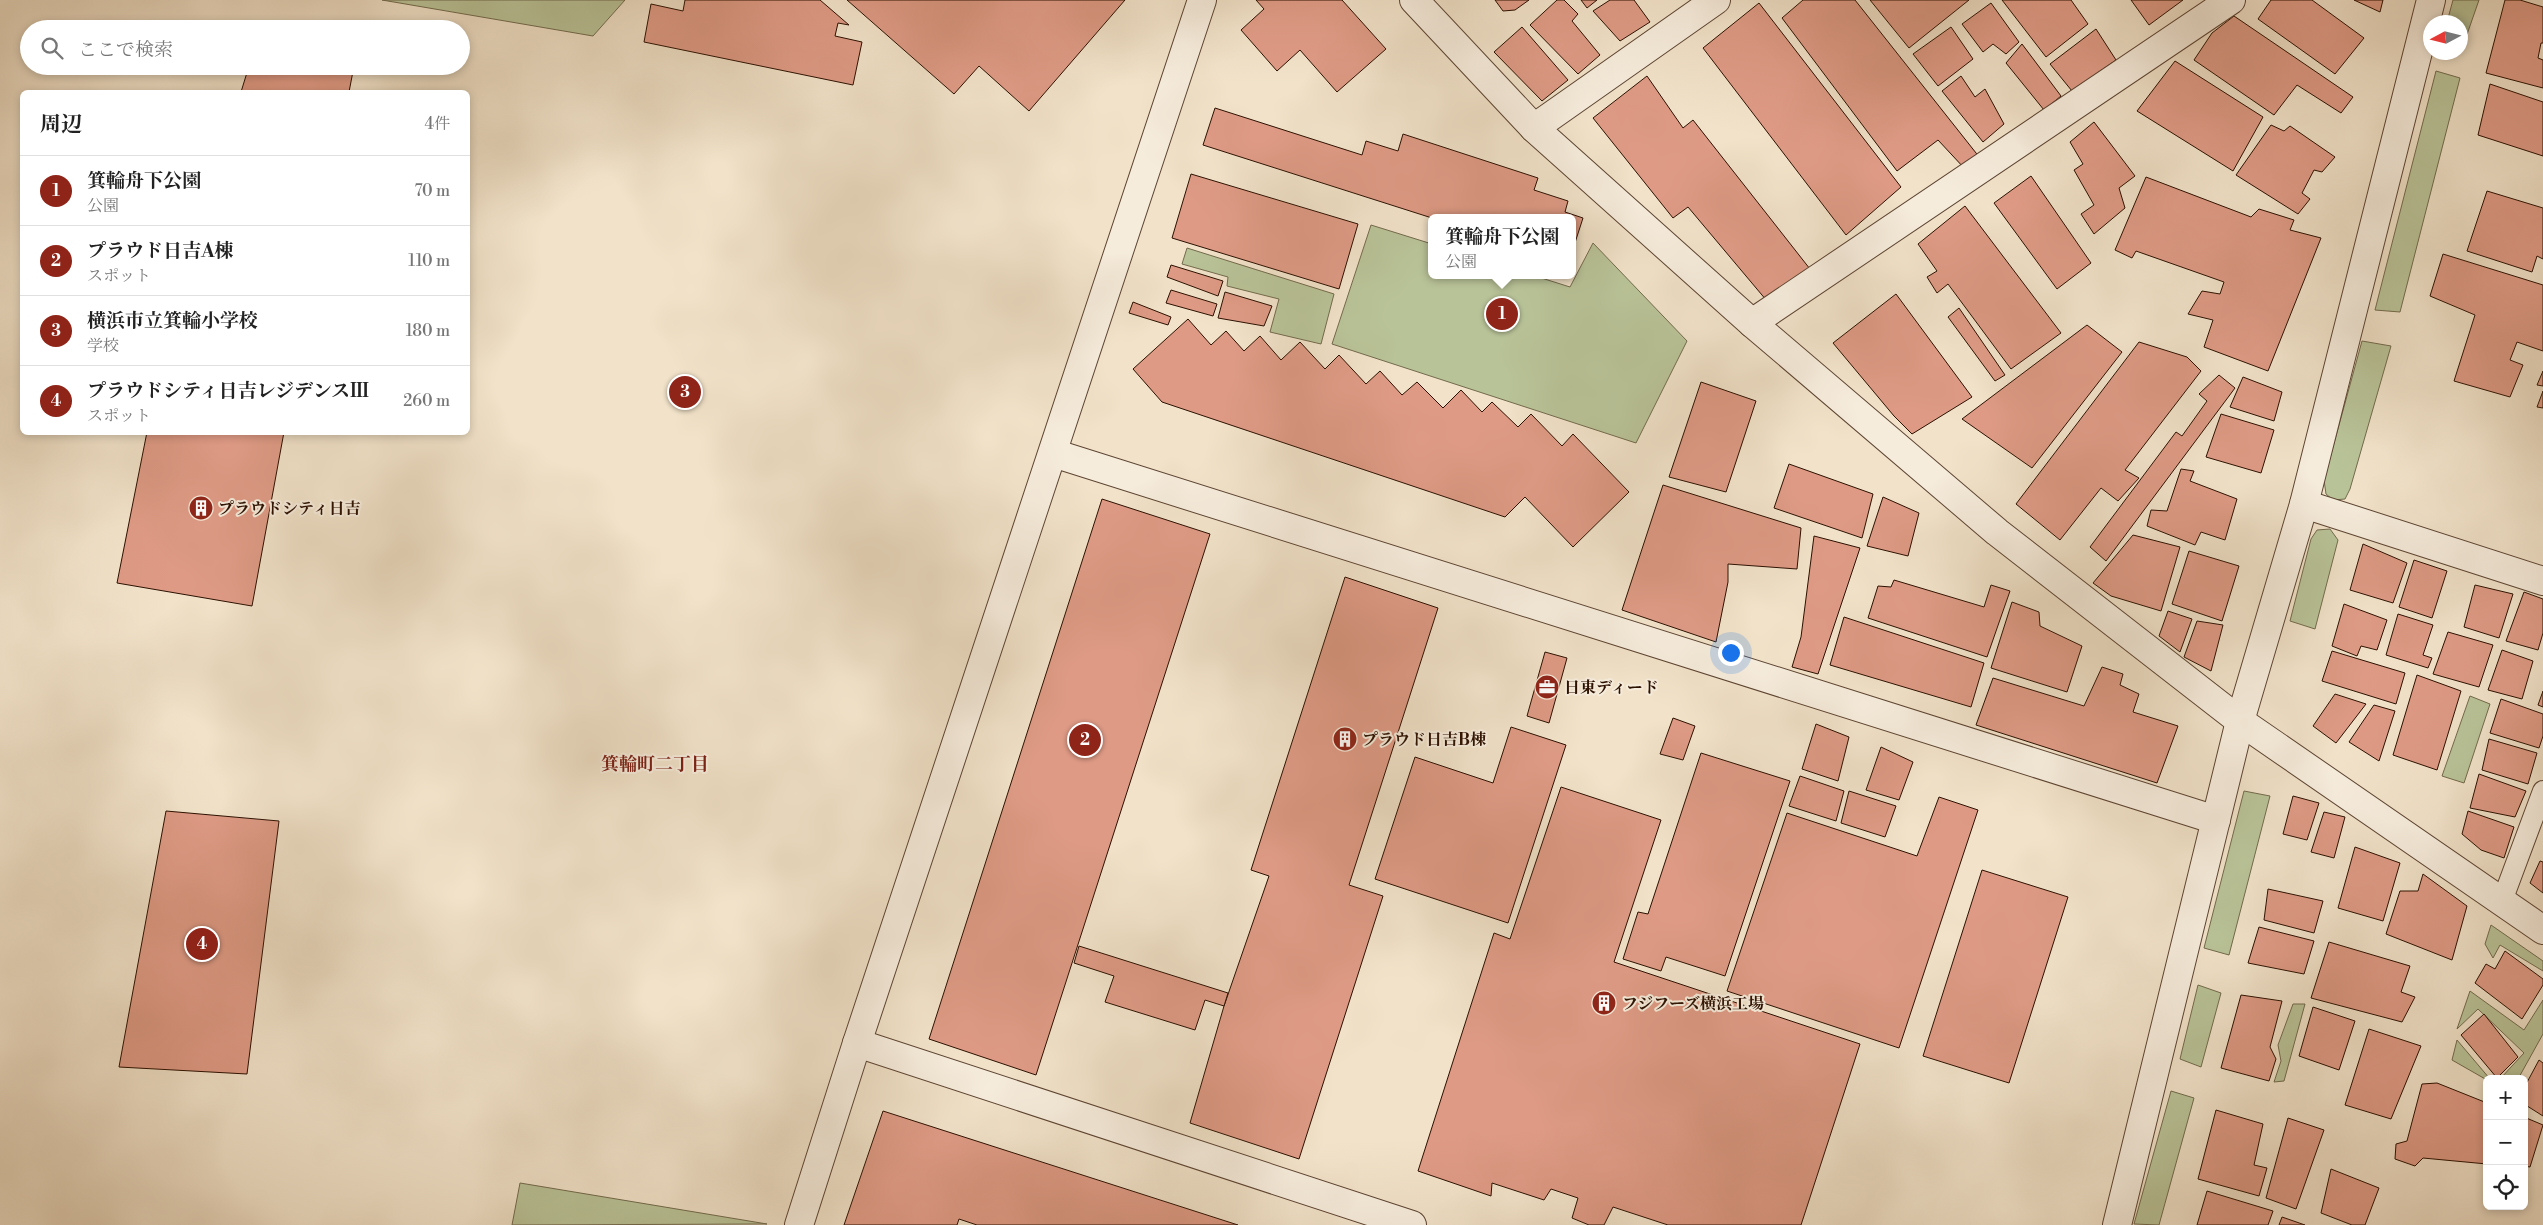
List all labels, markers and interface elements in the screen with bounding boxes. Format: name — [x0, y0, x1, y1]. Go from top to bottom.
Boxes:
north arrow — [2423, 15, 2468, 60]
search box — [20, 20, 470, 75]
icon: search — [38, 34, 66, 62]
text: ここで検索 — [78, 38, 173, 62]
text: 周辺 — [40, 112, 82, 138]
text: 4件 — [424, 114, 450, 134]
text: 箕輪舟下公園 — [87, 169, 201, 193]
text: 1 — [52, 181, 60, 201]
text: 70 m — [414, 181, 450, 201]
text: 公園 — [87, 196, 119, 216]
popup — [1428, 214, 1576, 279]
text: 箕輪舟下公園 — [1445, 225, 1559, 249]
text: プラウド日吉A棟 — [87, 239, 234, 263]
text: 2 — [51, 251, 61, 271]
text: 110 m — [408, 251, 450, 271]
text: 公園 — [1445, 252, 1477, 272]
text: スポット — [87, 266, 151, 286]
pin: 1 — [1486, 295, 1518, 333]
text: 横浜市立箕輪小学校 — [87, 309, 258, 333]
text: 3 — [51, 321, 61, 341]
text: 180 m — [406, 321, 450, 341]
text: 学校 — [87, 336, 119, 356]
pin: 3 — [669, 373, 701, 411]
text: プラウドシティ日吉レジデンスⅢ — [87, 379, 369, 403]
text: 4 — [51, 391, 61, 411]
text: 260 m — [403, 391, 450, 411]
text: スポット — [87, 406, 151, 426]
building icon: プラウドシティ日吉 — [188, 495, 214, 521]
place label: プラウドシティ日吉 — [218, 499, 361, 519]
your location — [1718, 640, 1744, 666]
office icon: 日東ディード — [1534, 674, 1560, 700]
place label: 日東ディード — [1564, 678, 1659, 698]
pin: 2 — [1069, 721, 1101, 759]
building icon: プラウド日吉B棟 — [1332, 726, 1358, 752]
place label: プラウド日吉B棟 — [1362, 730, 1486, 750]
district label: 箕輪町二丁目 — [601, 753, 709, 776]
pin: 4 — [186, 925, 218, 963]
building icon: フジフーズ横浜工場 — [1591, 990, 1617, 1016]
place label: フジフーズ横浜工場 — [1622, 994, 1764, 1014]
map controls — [2483, 1075, 2528, 1210]
button: + — [2483, 1075, 2528, 1120]
button: − — [2483, 1120, 2528, 1165]
button: locate — [2483, 1165, 2528, 1210]

